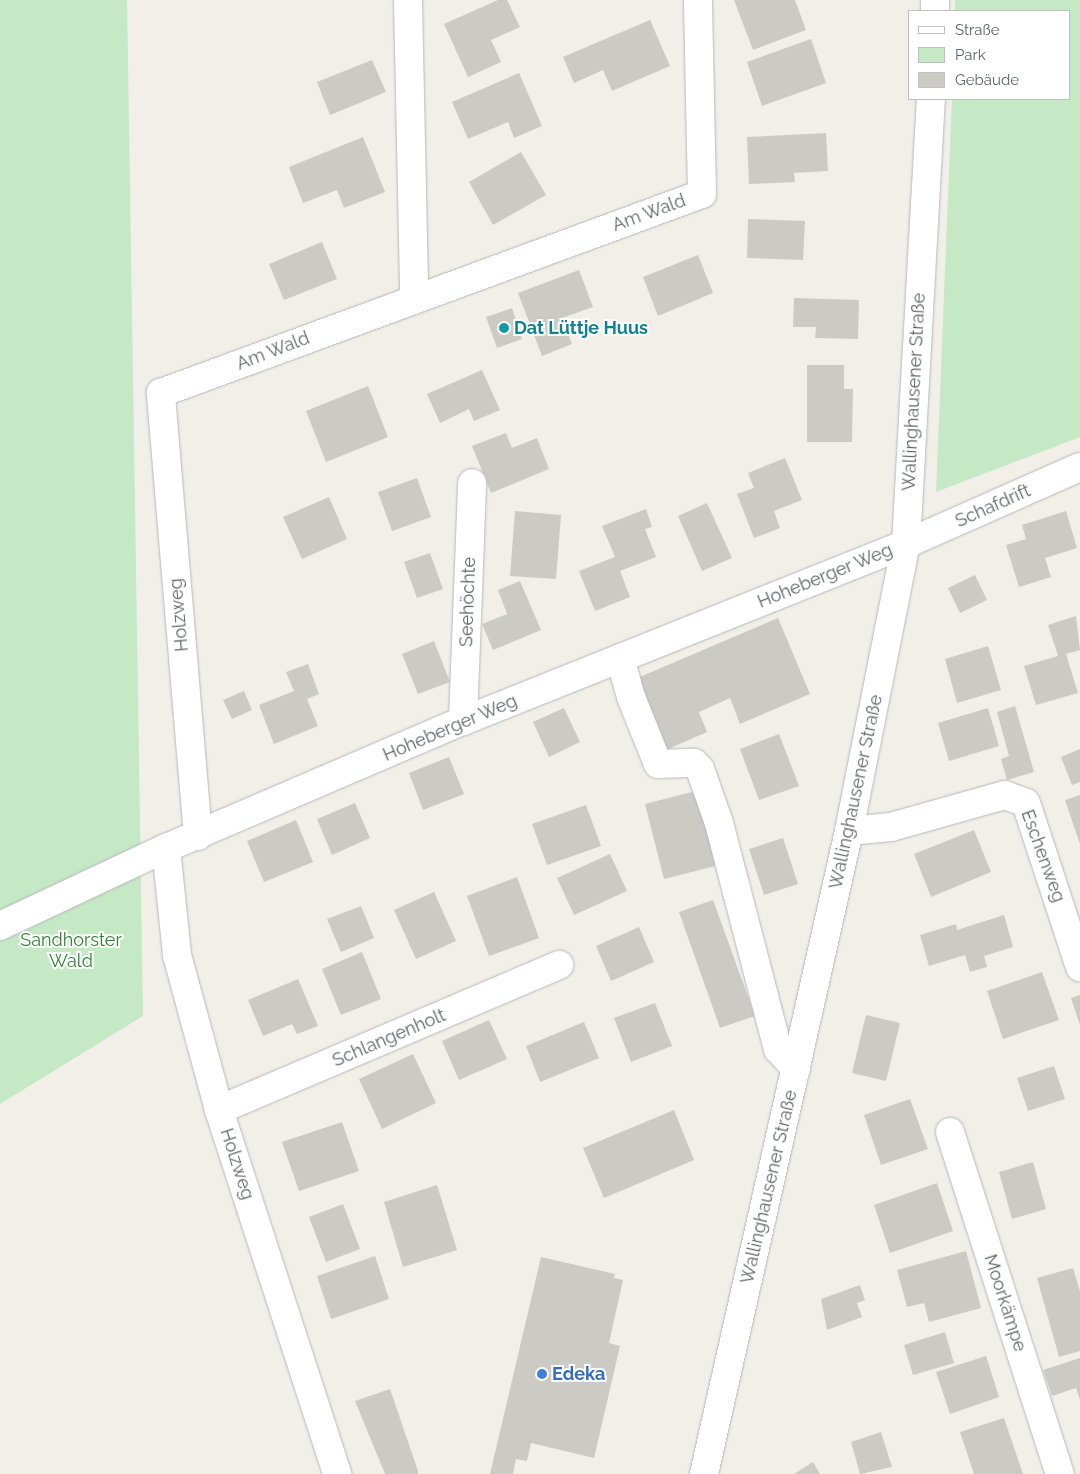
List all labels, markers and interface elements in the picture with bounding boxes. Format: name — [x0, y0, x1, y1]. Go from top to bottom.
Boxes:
legend — [908, 10, 1070, 100]
text: Straße — [955, 21, 999, 39]
text: Park — [955, 46, 986, 64]
text: Gebäude — [955, 71, 1019, 89]
street label: Am Wald — [609, 190, 689, 236]
street label: Wallinghausener Straße — [898, 292, 930, 492]
place label: Dat Lüttje Huus — [514, 317, 648, 339]
marker: Dat Lüttje Huus — [498, 322, 510, 334]
street label: Am Wald — [233, 327, 313, 375]
street label: Schafdrift — [952, 480, 1034, 532]
street label: Hoheberger Weg — [754, 539, 896, 613]
street label: Seehöchte — [456, 557, 480, 647]
street label: Holzweg — [165, 577, 193, 653]
street label: Hoheberger Weg — [379, 690, 521, 766]
street label: Wallinghausener Straße — [825, 693, 887, 891]
street label: Eschenweg — [1016, 807, 1070, 905]
park label: Sandhorster Wald — [20, 930, 122, 972]
street label: Schlangenholt — [329, 1004, 449, 1072]
street label: Wallinghausener Straße — [736, 1088, 802, 1286]
street label: Holzweg — [215, 1126, 259, 1202]
street label: Moorkämpe — [979, 1252, 1031, 1354]
place label: Edeka — [552, 1363, 605, 1385]
marker: Edeka — [536, 1368, 548, 1380]

